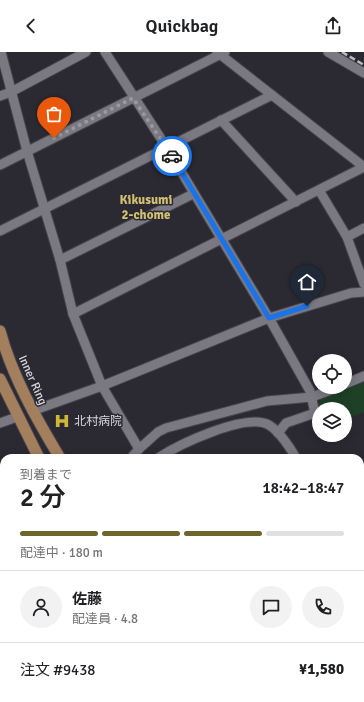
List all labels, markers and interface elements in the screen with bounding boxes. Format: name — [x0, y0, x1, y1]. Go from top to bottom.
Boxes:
icon: back — [20, 15, 42, 37]
text: Quickbag — [146, 15, 218, 37]
icon: share — [322, 15, 344, 37]
pin — [37, 97, 71, 138]
icon: bag — [43, 103, 65, 125]
courier — [152, 136, 192, 176]
icon: car — [161, 145, 183, 167]
district label: Kikusumi 2-chome — [120, 192, 173, 223]
pin — [290, 265, 324, 306]
icon: home — [296, 271, 318, 293]
street label: Inner Ring — [15, 353, 50, 407]
map controls — [312, 354, 352, 442]
button: locate — [312, 354, 352, 394]
button: layers — [312, 402, 352, 442]
hospital icon: 北村病院 — [53, 412, 71, 430]
place label: 北村病院 — [74, 414, 122, 429]
text: 到着まで — [20, 467, 72, 483]
text: 18:42–18:47 — [263, 479, 344, 497]
text: 2 分 — [20, 482, 66, 514]
text: 配達中 · 180 m — [20, 545, 103, 561]
button: person — [20, 586, 62, 628]
button: chat — [250, 586, 292, 628]
button: phone — [302, 586, 344, 628]
text: 佐藤 — [72, 590, 102, 608]
text: 配達員 · 4.8 — [72, 611, 138, 627]
text: ¥1,580 — [299, 660, 344, 678]
text: 注文 #9438 — [20, 661, 95, 679]

